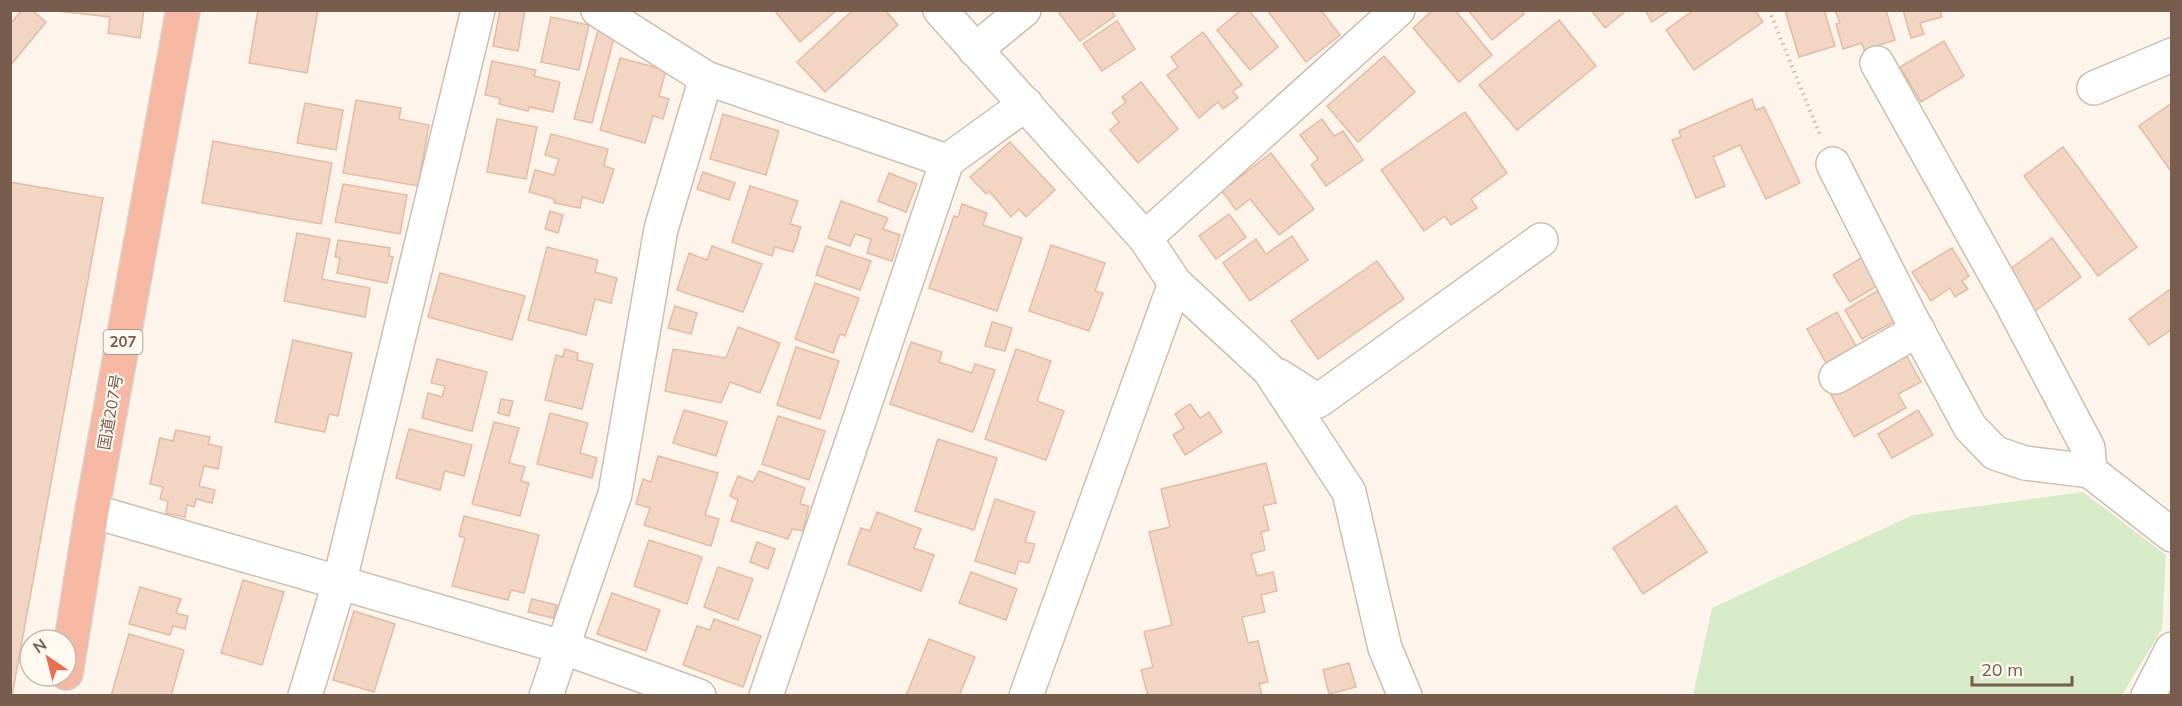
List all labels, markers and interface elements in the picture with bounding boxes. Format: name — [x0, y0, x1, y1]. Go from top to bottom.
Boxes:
road number: 207 — [104, 330, 142, 354]
street label: 国道207号 — [93, 372, 127, 452]
north arrow — [18, 628, 78, 688]
text: N — [29, 634, 50, 657]
scale bar — [1972, 649, 2072, 687]
text: 20 m — [1981, 658, 2023, 681]

